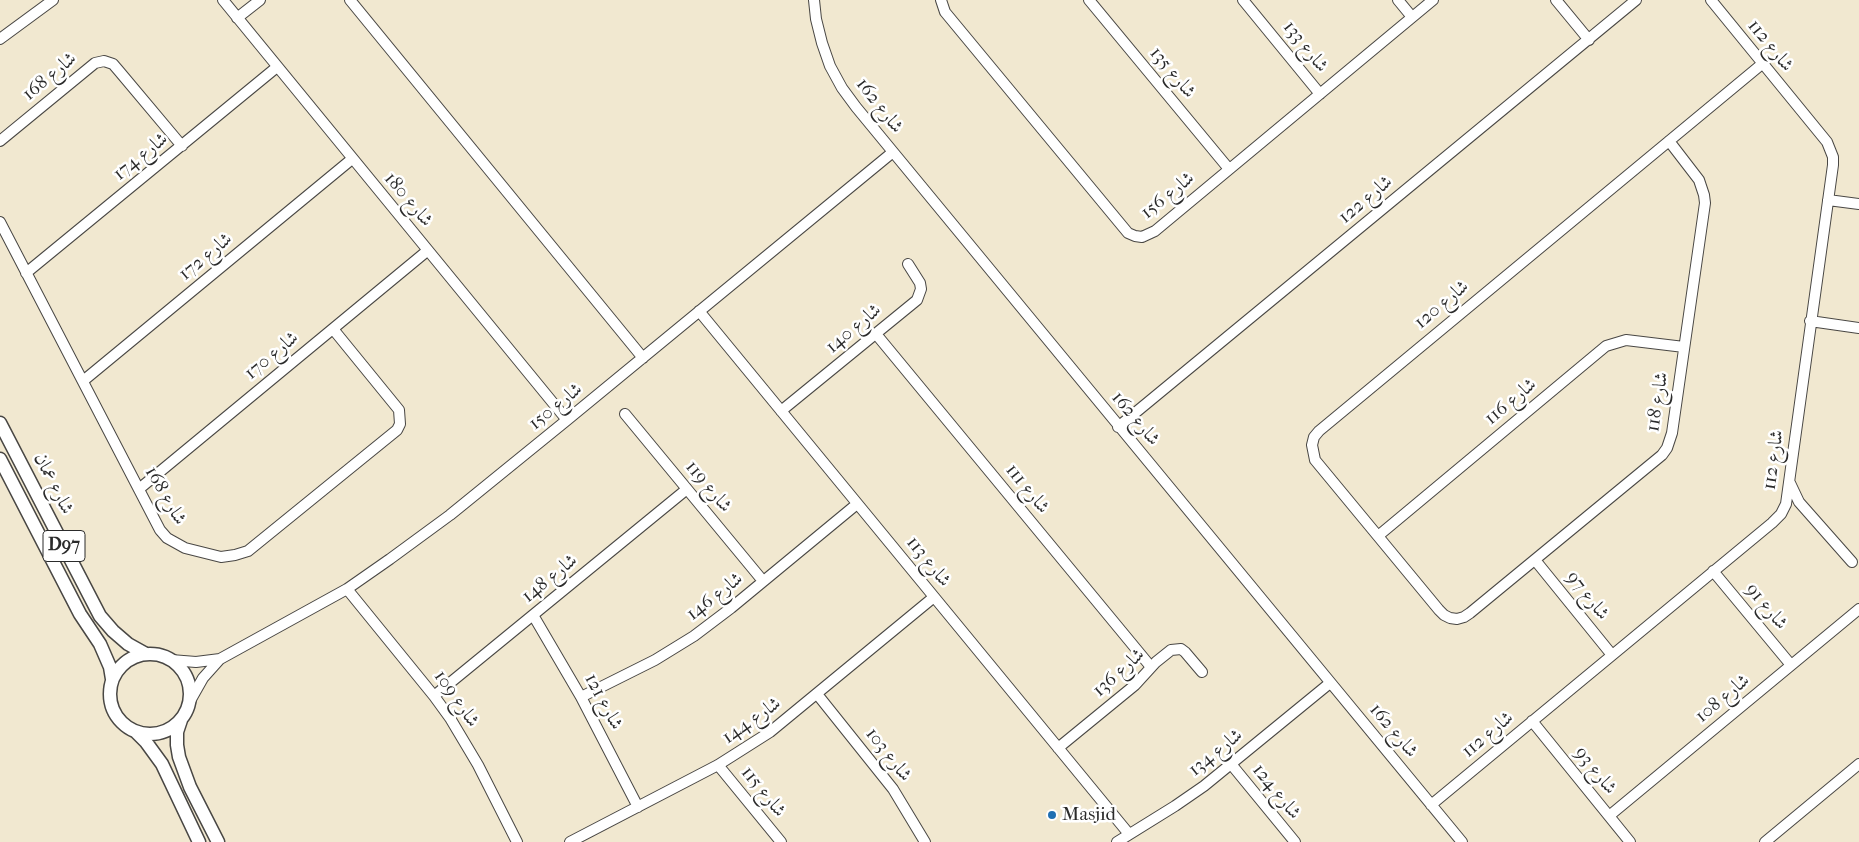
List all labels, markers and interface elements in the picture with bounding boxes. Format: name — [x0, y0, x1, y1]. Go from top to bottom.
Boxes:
street label: شارع 112 — [1742, 15, 1798, 77]
street label: شارع 133 — [1277, 17, 1333, 77]
street label: شارع 135 — [1144, 43, 1200, 103]
street label: شارع 168 — [18, 48, 82, 106]
street label: شارع 162 — [850, 74, 908, 138]
street label: شارع 174 — [109, 128, 173, 186]
street label: شارع 180 — [379, 168, 437, 232]
street label: شارع 156 — [1137, 168, 1199, 224]
street label: شارع 122 — [1334, 171, 1398, 229]
street label: شارع 172 — [175, 228, 237, 286]
street label: شارع 120 — [1410, 276, 1474, 334]
street label: شارع 140 — [822, 299, 886, 359]
street label: شارع 170 — [240, 327, 304, 385]
street label: شارع 118 — [1642, 371, 1674, 433]
street label: شارع 116 — [1480, 374, 1542, 430]
street label: شارع 150 — [525, 379, 587, 435]
street label: شارع 162 — [1106, 387, 1164, 451]
street label: شارع 112 — [1759, 429, 1789, 491]
street label: شارع عمان — [28, 450, 78, 518]
street label: شارع 119 — [680, 456, 736, 518]
street label: شارع 111 — [1000, 460, 1054, 518]
street label: شارع 168 — [139, 463, 191, 529]
road number: D97 — [43, 530, 85, 562]
street label: شارع 113 — [901, 532, 955, 592]
street label: شارع 148 — [518, 550, 582, 608]
street label: شارع 97 — [1560, 567, 1614, 625]
street label: شارع 146 — [682, 568, 748, 626]
street label: شارع 91 — [1740, 579, 1792, 635]
street label: شارع 136 — [1088, 644, 1150, 702]
street label: شارع 109 — [428, 666, 484, 732]
street label: شارع 121 — [579, 670, 627, 734]
street label: شارع 108 — [1691, 670, 1755, 728]
street label: شارع 144 — [718, 693, 786, 749]
street label: شارع 162 — [1364, 699, 1422, 763]
street label: شارع 112 — [1458, 707, 1518, 763]
street label: شارع 103 — [860, 724, 916, 786]
street label: شارع 134 — [1184, 724, 1248, 782]
street label: شارع 93 — [1569, 743, 1621, 799]
street label: شارع 124 — [1247, 760, 1305, 824]
street label: شارع 115 — [736, 762, 790, 822]
place label: Masjid — [1062, 804, 1116, 826]
marker: Masjid — [1046, 809, 1058, 821]

